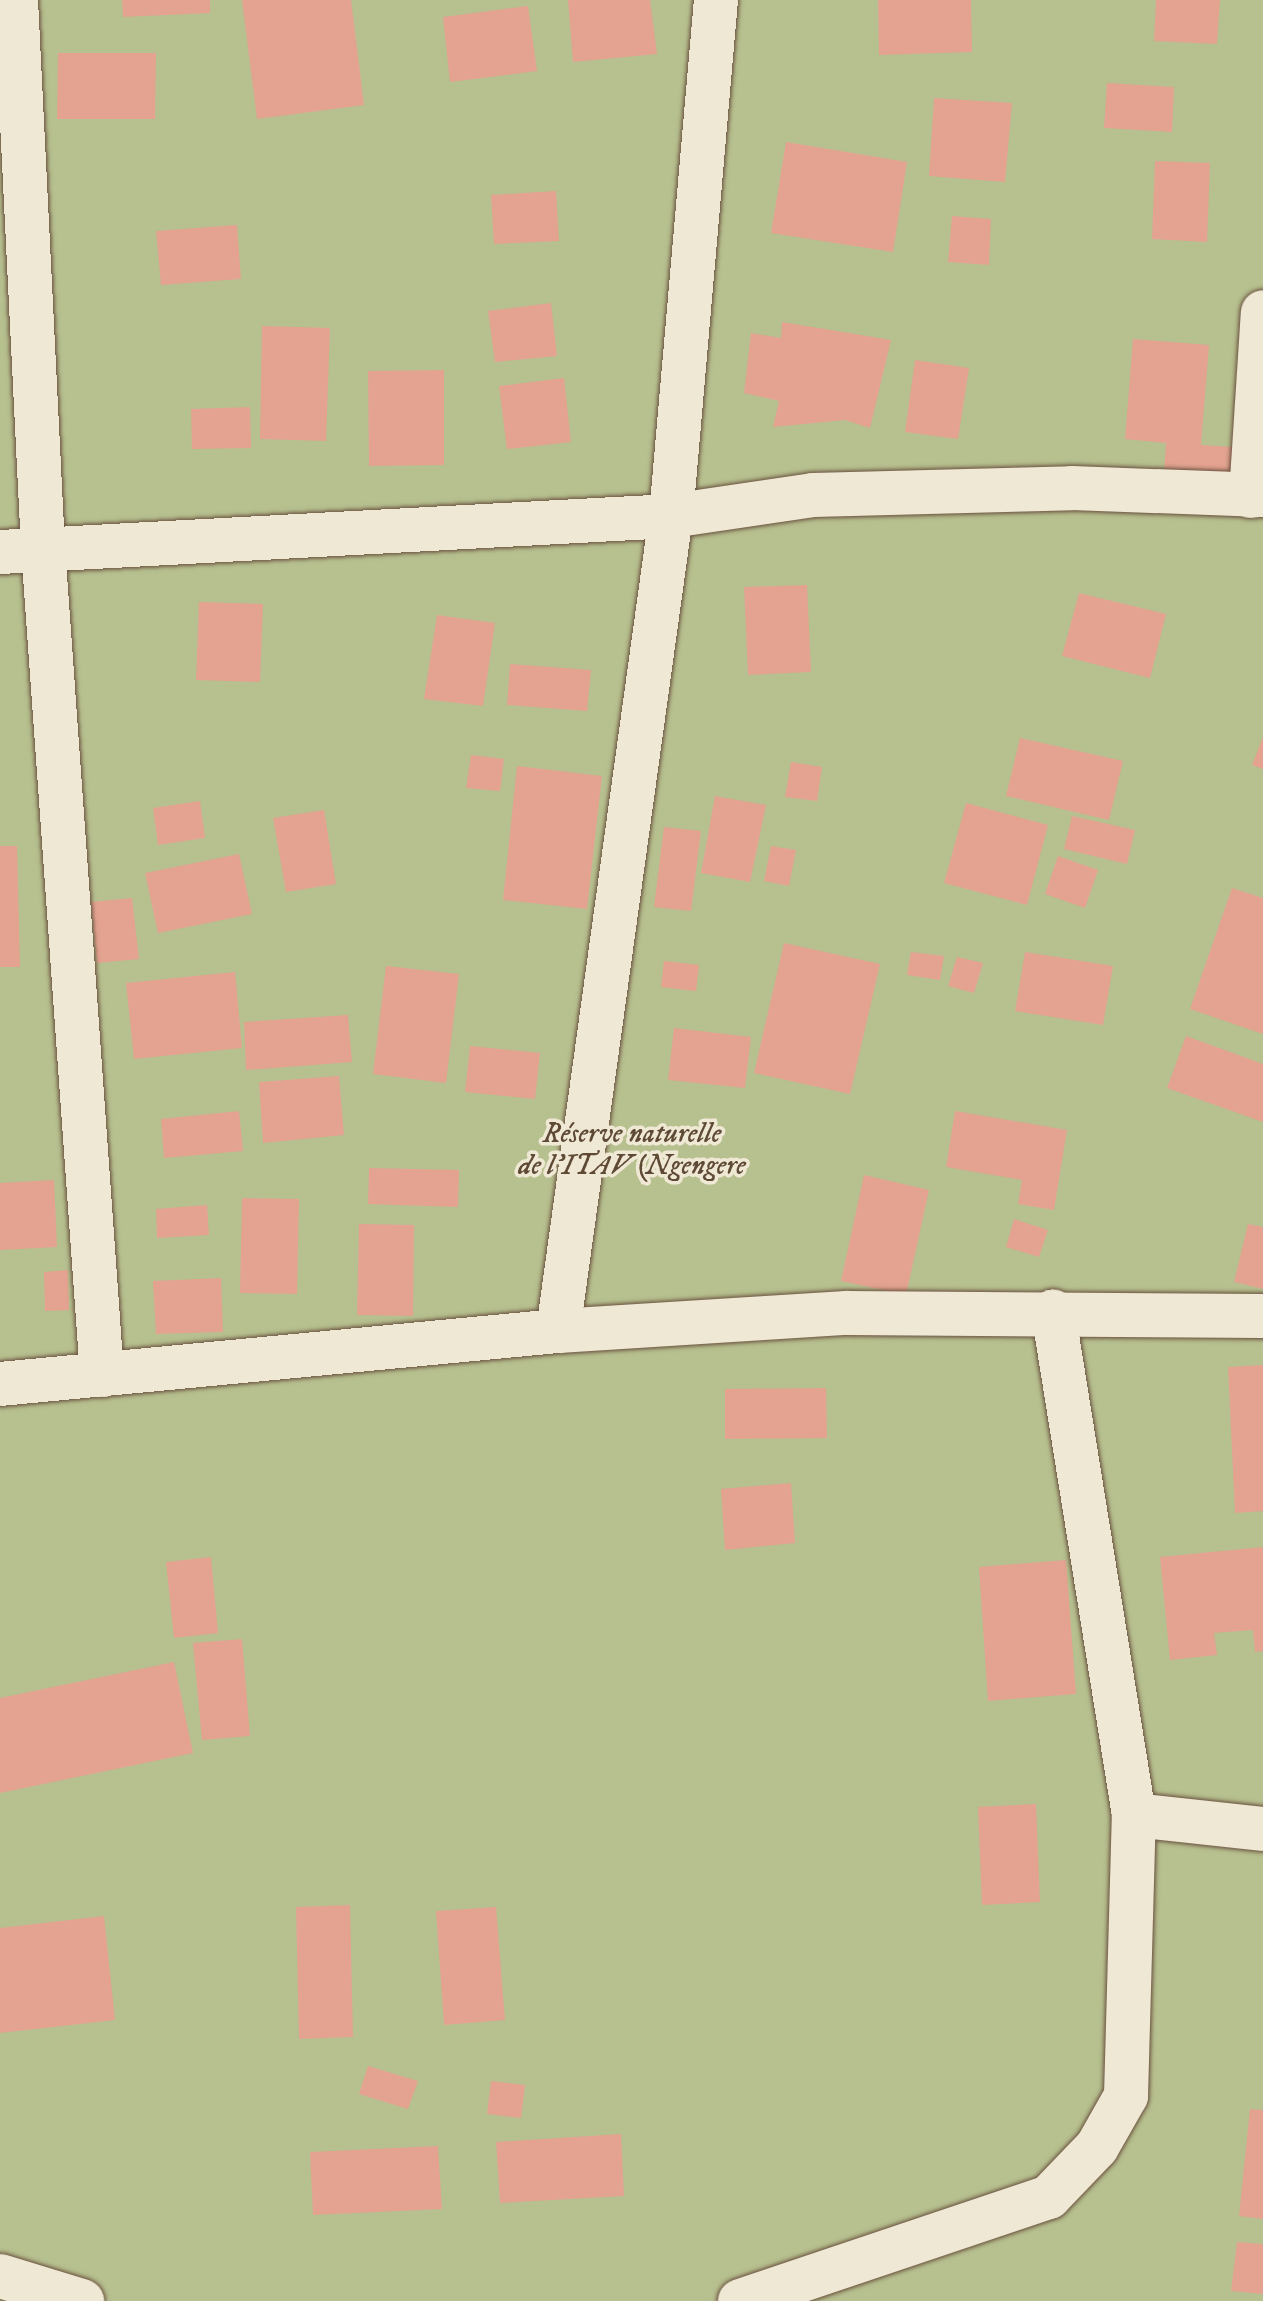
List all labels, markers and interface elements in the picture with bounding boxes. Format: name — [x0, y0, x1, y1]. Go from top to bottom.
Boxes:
park label: Réserve naturelle de l'ITAV (Ngengere — [518, 1117, 746, 1183]

